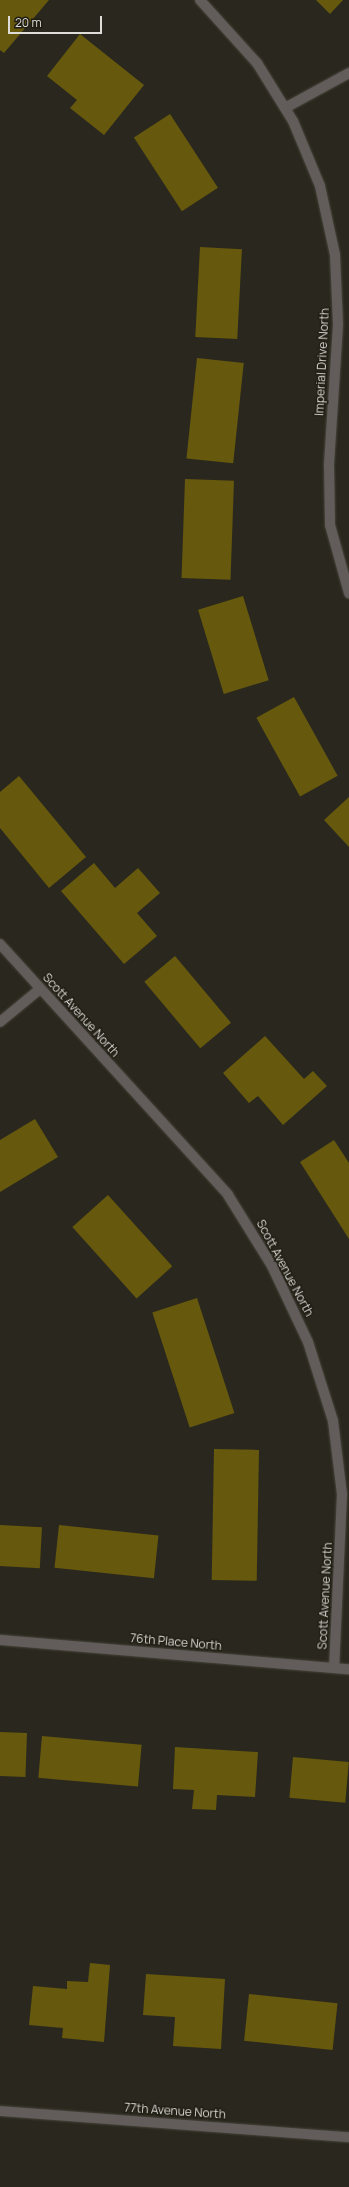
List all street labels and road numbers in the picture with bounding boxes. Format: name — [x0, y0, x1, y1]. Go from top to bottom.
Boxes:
street label: Imperial Drive North — [312, 308, 332, 416]
street label: Scott Avenue North — [40, 970, 122, 1060]
street label: Scott Avenue North — [253, 1217, 317, 1319]
street label: Scott Avenue North — [315, 1542, 335, 1650]
street label: 76th Place North — [130, 1631, 222, 1653]
street label: 77th Avenue North — [124, 2100, 226, 2122]

